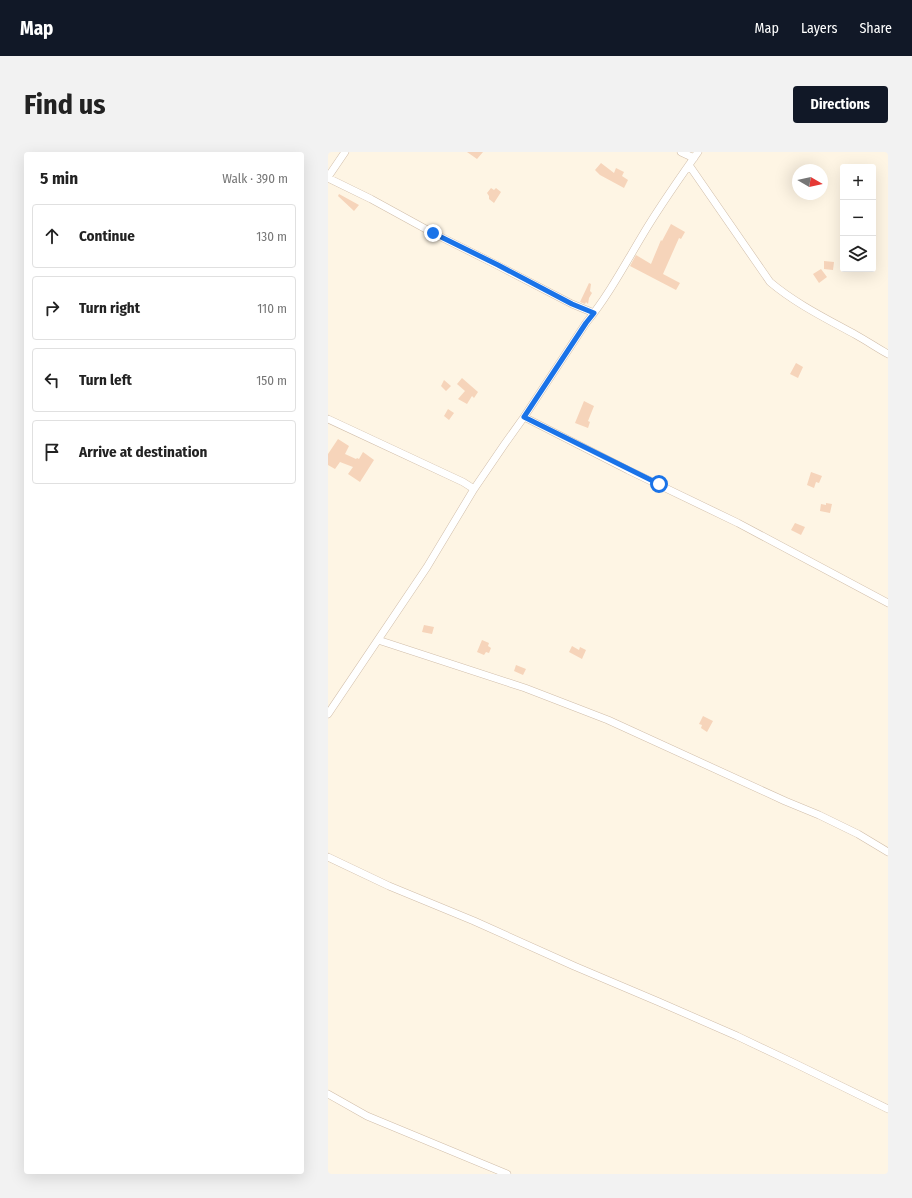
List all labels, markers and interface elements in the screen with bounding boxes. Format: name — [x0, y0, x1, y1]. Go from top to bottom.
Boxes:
text: Map — [20, 17, 53, 40]
text: Map — [755, 20, 779, 37]
text: Layers — [801, 20, 837, 37]
text: Share — [859, 20, 892, 37]
button: Directions — [793, 86, 888, 123]
text: Find us — [24, 88, 106, 121]
north arrow — [792, 164, 828, 200]
map controls — [840, 164, 876, 272]
button: + — [840, 164, 876, 200]
text: 5 min — [40, 168, 78, 189]
text: Walk · 390 m — [222, 171, 288, 186]
button: − — [840, 200, 876, 236]
route end — [424, 224, 442, 242]
icon: ahead — [41, 225, 63, 247]
text: Continue — [79, 227, 135, 245]
text: 130 m — [256, 229, 287, 244]
button: layers — [840, 236, 876, 272]
icon: right — [41, 297, 63, 319]
text: Turn right — [79, 299, 140, 317]
text: 110 m — [257, 301, 287, 316]
icon: left — [41, 369, 63, 391]
text: Turn left — [79, 371, 132, 389]
text: 150 m — [256, 373, 287, 388]
icon: arrive — [41, 441, 63, 463]
text: Arrive at destination — [79, 443, 207, 461]
route start — [650, 475, 668, 493]

